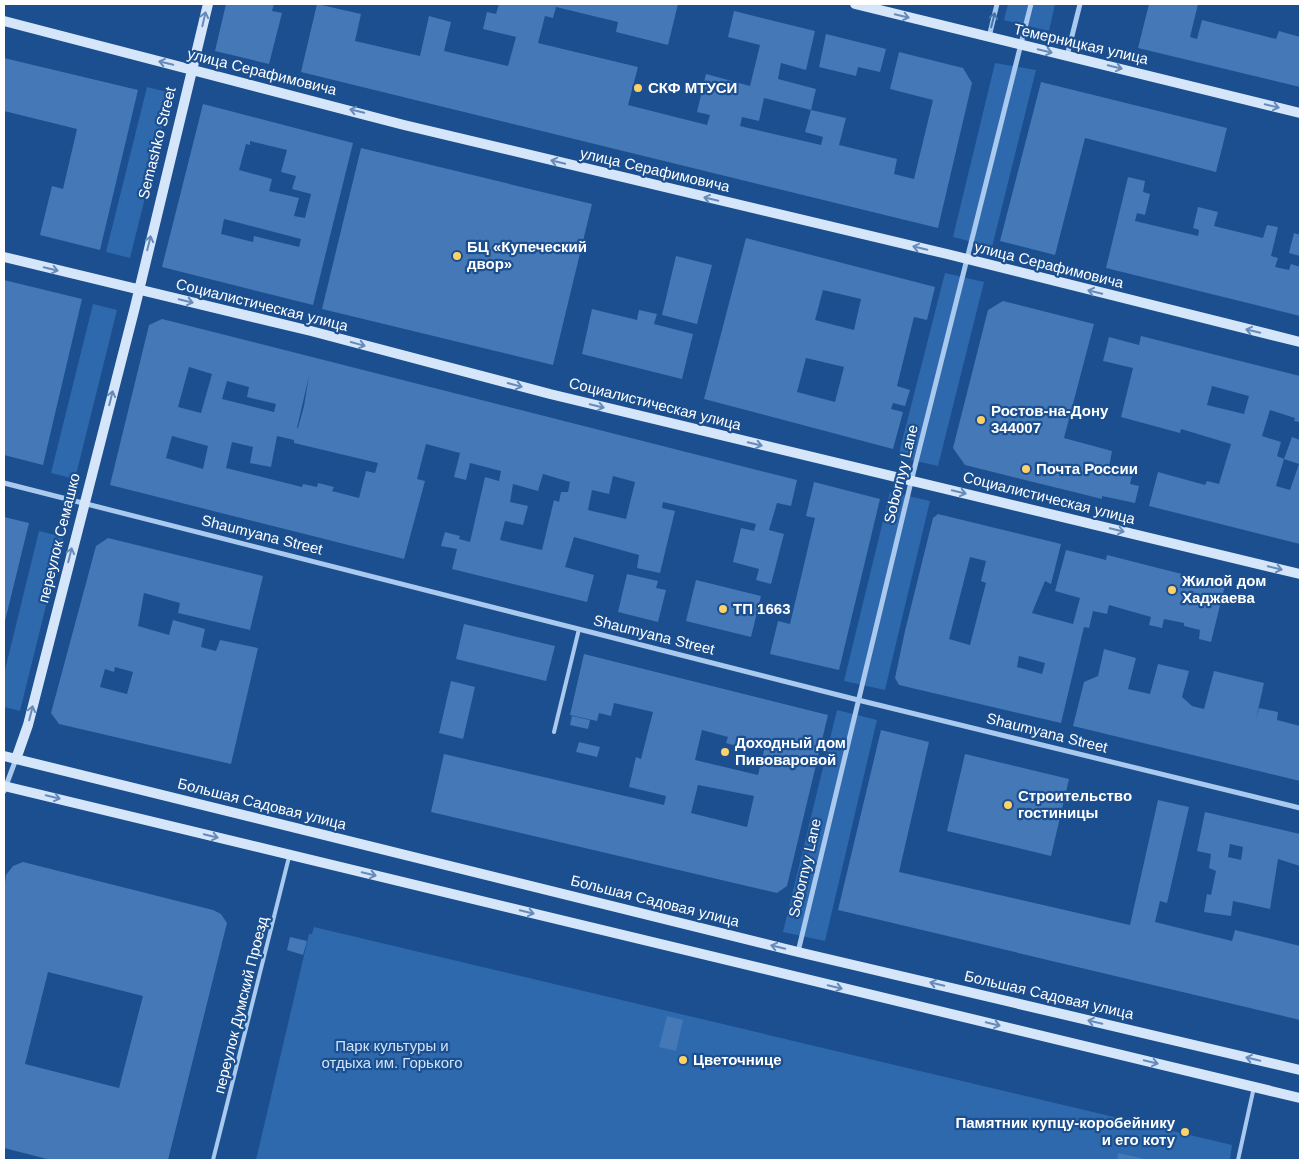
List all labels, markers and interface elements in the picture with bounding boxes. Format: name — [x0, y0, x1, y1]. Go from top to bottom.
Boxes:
one-way arrow — [200, 12, 209, 28]
one-way arrow — [894, 12, 910, 21]
one-way arrow — [989, 13, 998, 29]
street label: Темерницкая улица — [1012, 20, 1151, 67]
street label: улица Серафимовича — [186, 45, 339, 98]
one-way arrow — [1037, 47, 1053, 56]
one-way arrow — [158, 58, 174, 67]
one-way arrow — [1106, 63, 1122, 72]
place label: СКФ МТУСИ — [648, 79, 737, 96]
marker: СКФ МТУСИ — [632, 82, 644, 94]
street label: Semashko Street — [134, 84, 179, 201]
one-way arrow — [1264, 102, 1280, 111]
one-way arrow — [350, 106, 366, 116]
street label: улица Серафимовича — [579, 144, 732, 195]
one-way arrow — [550, 157, 566, 166]
one-way arrow — [703, 194, 719, 203]
one-way arrow — [145, 235, 154, 251]
place label: БЦ «Купеческий двор» — [467, 238, 587, 272]
street label: улица Серафимовича — [973, 238, 1126, 291]
one-way arrow — [913, 243, 929, 252]
marker: БЦ «Купеческий двор» — [451, 250, 463, 262]
one-way arrow — [43, 265, 59, 274]
street label: Социалистическая улица — [174, 275, 351, 334]
one-way arrow — [1088, 287, 1104, 296]
one-way arrow — [177, 297, 193, 307]
one-way arrow — [1245, 326, 1261, 335]
one-way arrow — [349, 340, 365, 349]
street label: Социалистическая улица — [567, 374, 744, 433]
one-way arrow — [506, 381, 522, 390]
one-way arrow — [107, 390, 116, 406]
one-way arrow — [589, 402, 605, 411]
place label: Ростов-на-Дону 344007 — [991, 402, 1109, 436]
marker: Ростов-на-Дону 344007 — [975, 414, 987, 426]
street label: Sobornyy Lane — [880, 423, 921, 525]
one-way arrow — [747, 440, 763, 449]
place label: Почта России — [1036, 460, 1138, 477]
marker: Почта России — [1020, 463, 1032, 475]
street label: Социалистическая улица — [961, 468, 1138, 527]
street label: переулок Семашко — [34, 471, 83, 605]
one-way arrow — [951, 488, 967, 497]
street label: Shaumyana Street — [200, 511, 325, 558]
one-way arrow — [1109, 526, 1125, 535]
one-way arrow — [66, 548, 75, 564]
one-way arrow — [1266, 564, 1282, 573]
place label: Жилой дом Хаджаева — [1181, 572, 1266, 606]
marker: Жилой дом Хаджаева — [1166, 584, 1178, 596]
place label: ТП 1663 — [733, 600, 790, 617]
marker: ТП 1663 — [717, 603, 729, 615]
street label: Shaumyana Street — [592, 611, 717, 658]
one-way arrow — [27, 705, 36, 721]
street label: Shaumyana Street — [985, 709, 1110, 756]
place label: Доходный дом Пивоваровой — [735, 734, 846, 768]
marker: Доходный дом Пивоваровой — [719, 746, 731, 758]
street label: Большая Садовая улица — [176, 774, 349, 833]
place label: Строительство гостиницы — [1018, 787, 1132, 821]
one-way arrow — [44, 793, 60, 802]
marker: Строительство гостиницы — [1002, 799, 1014, 811]
street label: Sobornyy Lane — [785, 817, 824, 919]
one-way arrow — [202, 832, 218, 841]
one-way arrow — [360, 870, 376, 879]
street label: Большая Садовая улица — [569, 871, 742, 930]
one-way arrow — [518, 908, 534, 917]
street label: переулок Думский Проезд — [210, 914, 271, 1095]
one-way arrow — [771, 942, 787, 951]
street label: Большая Садовая улица — [963, 967, 1136, 1022]
one-way arrow — [929, 979, 945, 988]
one-way arrow — [826, 983, 842, 992]
one-way arrow — [1087, 1017, 1103, 1026]
one-way arrow — [984, 1020, 1000, 1030]
park label: Парк культуры и отдыха им. Горького — [322, 1037, 462, 1071]
place label: Цветочнице — [693, 1051, 782, 1068]
marker: Цветочнице — [677, 1054, 689, 1066]
one-way arrow — [1245, 1054, 1261, 1063]
one-way arrow — [1142, 1058, 1158, 1067]
place label: Памятник купцу-коробейнику и его коту — [956, 1114, 1176, 1148]
marker: Памятник купцу-коробейнику и его коту — [1179, 1126, 1191, 1138]

